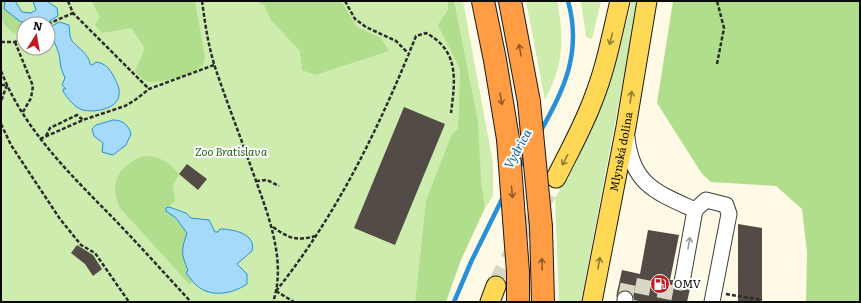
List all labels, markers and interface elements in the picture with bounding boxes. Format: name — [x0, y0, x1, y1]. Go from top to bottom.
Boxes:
north arrow — [16, 16, 56, 56]
text: N — [32, 16, 44, 34]
one-way arrow — [607, 32, 615, 45]
one-way arrow — [516, 44, 524, 57]
one-way arrow — [627, 91, 635, 104]
one-way arrow — [497, 92, 505, 105]
street label: Mlynská dolina — [605, 110, 635, 193]
water label: Vydrica — [499, 125, 535, 172]
park label: Zoo Bratislava — [195, 143, 268, 159]
one-way arrow — [561, 154, 568, 166]
one-way arrow — [508, 185, 516, 198]
one-way arrow — [685, 237, 693, 250]
one-way arrow — [595, 257, 603, 270]
one-way arrow — [538, 258, 546, 271]
fuel station icon: OMV — [649, 273, 671, 295]
place label: OMV — [674, 275, 701, 291]

